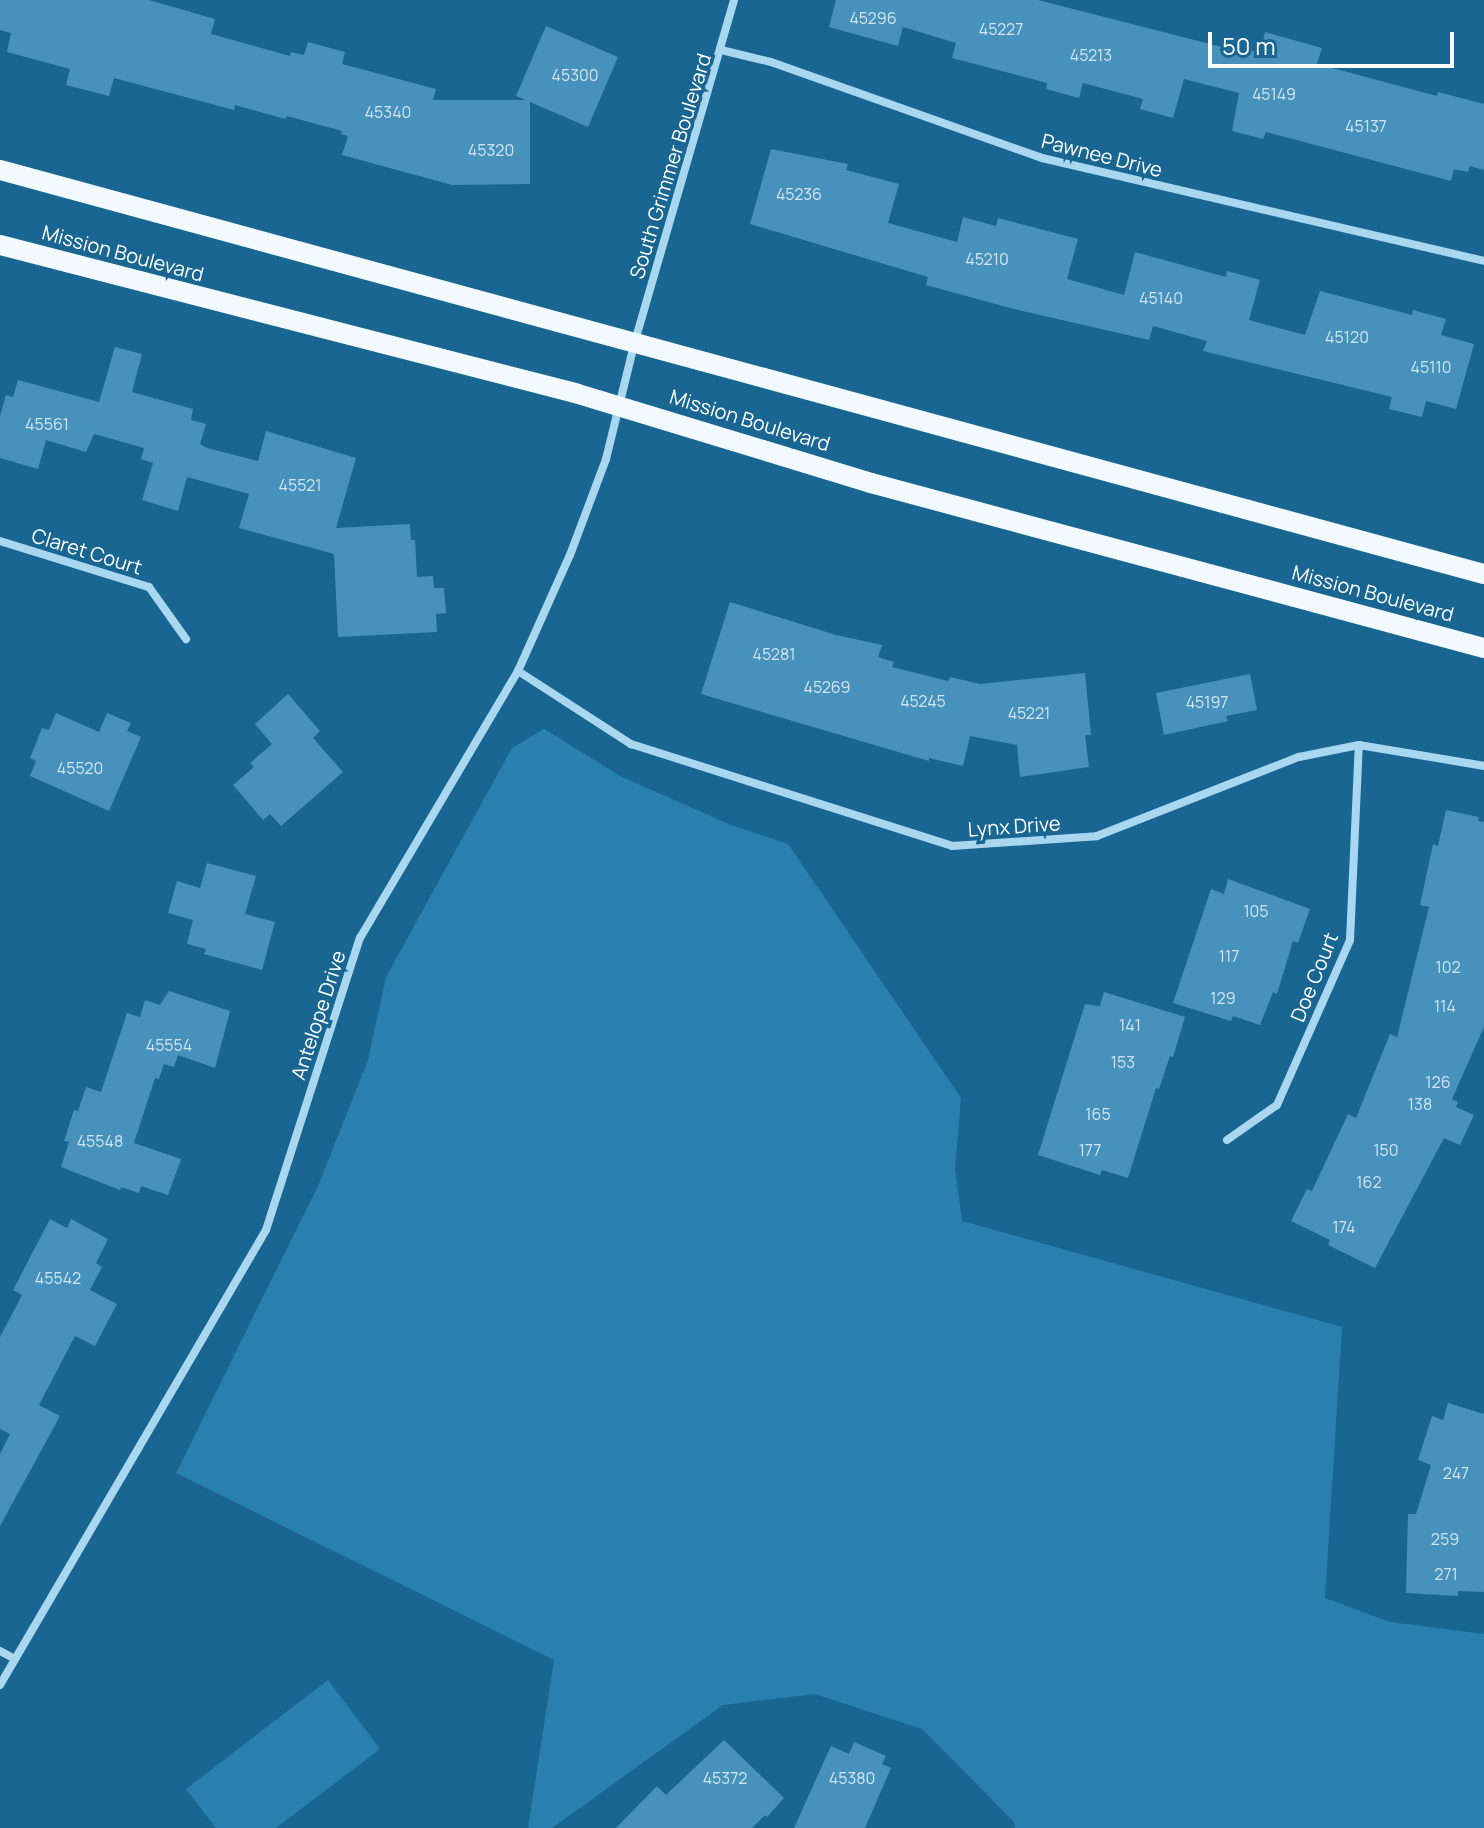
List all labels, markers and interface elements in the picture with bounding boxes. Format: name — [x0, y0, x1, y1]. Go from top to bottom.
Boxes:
house number: 45296 — [849, 8, 897, 28]
scale bar — [1212, 16, 1458, 66]
house number: 45227 — [979, 19, 1023, 39]
text: 50 m — [1222, 29, 1276, 62]
house number: 45213 — [1070, 45, 1112, 65]
street label: South Grimmer Boulevard — [624, 51, 716, 281]
house number: 45300 — [551, 65, 599, 85]
house number: 45149 — [1252, 84, 1296, 104]
house number: 45340 — [365, 102, 411, 122]
house number: 45137 — [1345, 116, 1387, 136]
street label: Pawnee Drive — [1039, 128, 1165, 182]
house number: 45320 — [468, 140, 514, 160]
house number: 45236 — [776, 184, 822, 204]
street label: Mission Boulevard — [40, 220, 206, 286]
house number: 45210 — [965, 249, 1009, 269]
house number: 45140 — [1139, 288, 1183, 308]
house number: 45120 — [1325, 327, 1369, 347]
house number: 45110 — [1411, 357, 1451, 377]
street label: Mission Boulevard — [667, 384, 833, 456]
house number: 45561 — [25, 414, 69, 434]
house number: 45521 — [279, 475, 321, 495]
street label: Claret Court — [29, 523, 145, 579]
street label: Mission Boulevard — [1290, 560, 1456, 626]
house number: 45281 — [753, 644, 795, 664]
house number: 45269 — [803, 677, 851, 697]
house number: 45245 — [900, 691, 946, 711]
house number: 45197 — [1186, 692, 1228, 712]
house number: 45221 — [1008, 703, 1050, 723]
house number: 45520 — [57, 758, 103, 778]
street label: Lynx Drive — [967, 811, 1061, 841]
house number: 105 — [1243, 901, 1269, 921]
street label: Doe Court — [1285, 929, 1343, 1025]
house number: 117 — [1219, 946, 1239, 966]
street label: Antelope Drive — [286, 947, 350, 1083]
house number: 102 — [1435, 957, 1461, 977]
house number: 129 — [1210, 988, 1236, 1008]
house number: 114 — [1434, 996, 1456, 1016]
house number: 141 — [1119, 1015, 1141, 1035]
house number: 45554 — [146, 1035, 192, 1055]
house number: 153 — [1111, 1052, 1135, 1072]
house number: 126 — [1425, 1072, 1451, 1092]
house number: 138 — [1408, 1094, 1432, 1114]
house number: 165 — [1085, 1104, 1111, 1124]
house number: 45548 — [77, 1131, 123, 1151]
house number: 177 — [1079, 1140, 1101, 1160]
house number: 150 — [1373, 1140, 1399, 1160]
house number: 162 — [1356, 1172, 1382, 1192]
house number: 174 — [1332, 1217, 1356, 1237]
house number: 45542 — [35, 1268, 81, 1288]
house number: 247 — [1443, 1463, 1469, 1483]
house number: 259 — [1431, 1529, 1459, 1549]
house number: 271 — [1434, 1564, 1458, 1584]
house number: 45372 — [703, 1768, 747, 1788]
house number: 45380 — [829, 1768, 875, 1788]

